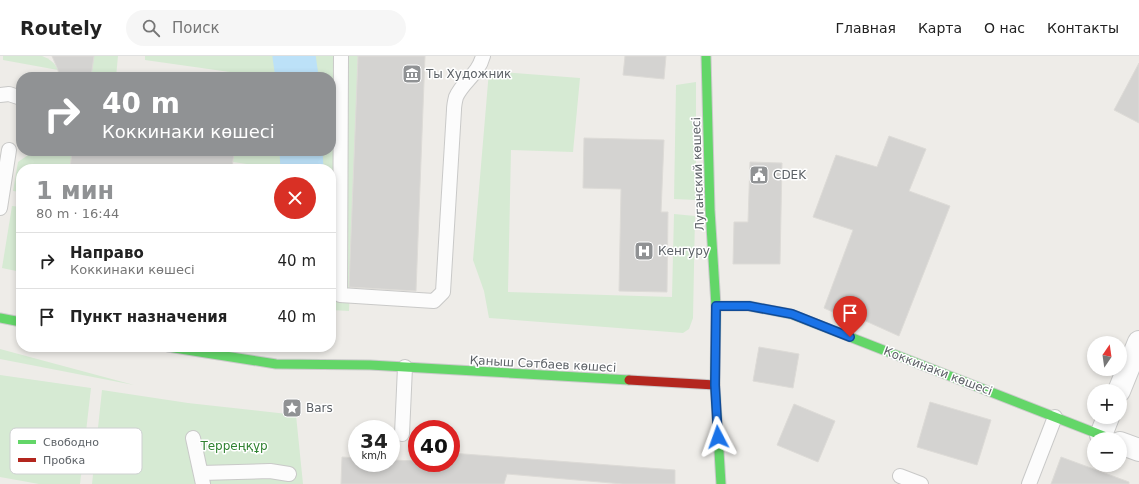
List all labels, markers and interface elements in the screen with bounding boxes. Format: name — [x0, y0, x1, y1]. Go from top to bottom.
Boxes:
search box — [126, 10, 406, 46]
text: Routely — [20, 17, 102, 39]
icon: search — [140, 17, 162, 39]
text: Поиск — [172, 19, 220, 37]
text: Главная — [835, 20, 896, 36]
text: Карта — [918, 20, 962, 36]
text: О нас — [984, 20, 1025, 36]
text: Контакты — [1047, 20, 1119, 36]
museum icon: Ты Художник — [401, 63, 423, 85]
place label: Ты Художник — [425, 67, 511, 81]
text: 40 m — [102, 87, 180, 120]
icon: right — [36, 88, 88, 140]
street label: Луганский көшесі — [689, 117, 707, 231]
text: Коккинаки көшесі — [102, 121, 275, 142]
public building icon: CDEK — [748, 164, 770, 186]
place label: CDEK — [773, 168, 807, 182]
text: 1 мин — [36, 177, 114, 205]
button: close — [274, 177, 316, 219]
text: 80 m · 16:44 — [36, 206, 119, 221]
hospital icon: Кенгуру — [633, 240, 655, 262]
text: Направо — [70, 244, 144, 262]
place label: Кенгуру — [658, 244, 710, 258]
icon: right — [36, 250, 58, 272]
text: 40 m — [278, 252, 316, 270]
text: Коккинаки көшесі — [70, 262, 195, 277]
pin — [833, 296, 867, 337]
icon: arrive — [839, 302, 861, 324]
icon: arrive — [36, 306, 58, 328]
text: Пункт назначения — [70, 308, 227, 326]
text: 40 m — [278, 308, 316, 326]
north arrow — [1087, 336, 1127, 376]
map controls — [1087, 336, 1127, 472]
street label: Коккинаки көшесі — [882, 344, 994, 398]
street label: Қаныш Сәтбаев көшесі — [469, 353, 617, 375]
button: + — [1087, 384, 1127, 424]
place icon: Bars — [281, 397, 303, 419]
place label: Bars — [306, 401, 333, 415]
position arrow — [697, 416, 739, 458]
speed limit sign: 40 — [408, 420, 460, 472]
legend — [10, 428, 142, 474]
text: 34 — [360, 429, 388, 453]
button: − — [1087, 432, 1127, 472]
text: Свободно — [43, 436, 99, 449]
park label: Терреңқұр — [199, 439, 268, 453]
text: km/h — [361, 450, 387, 461]
text: Пробка — [43, 454, 85, 467]

